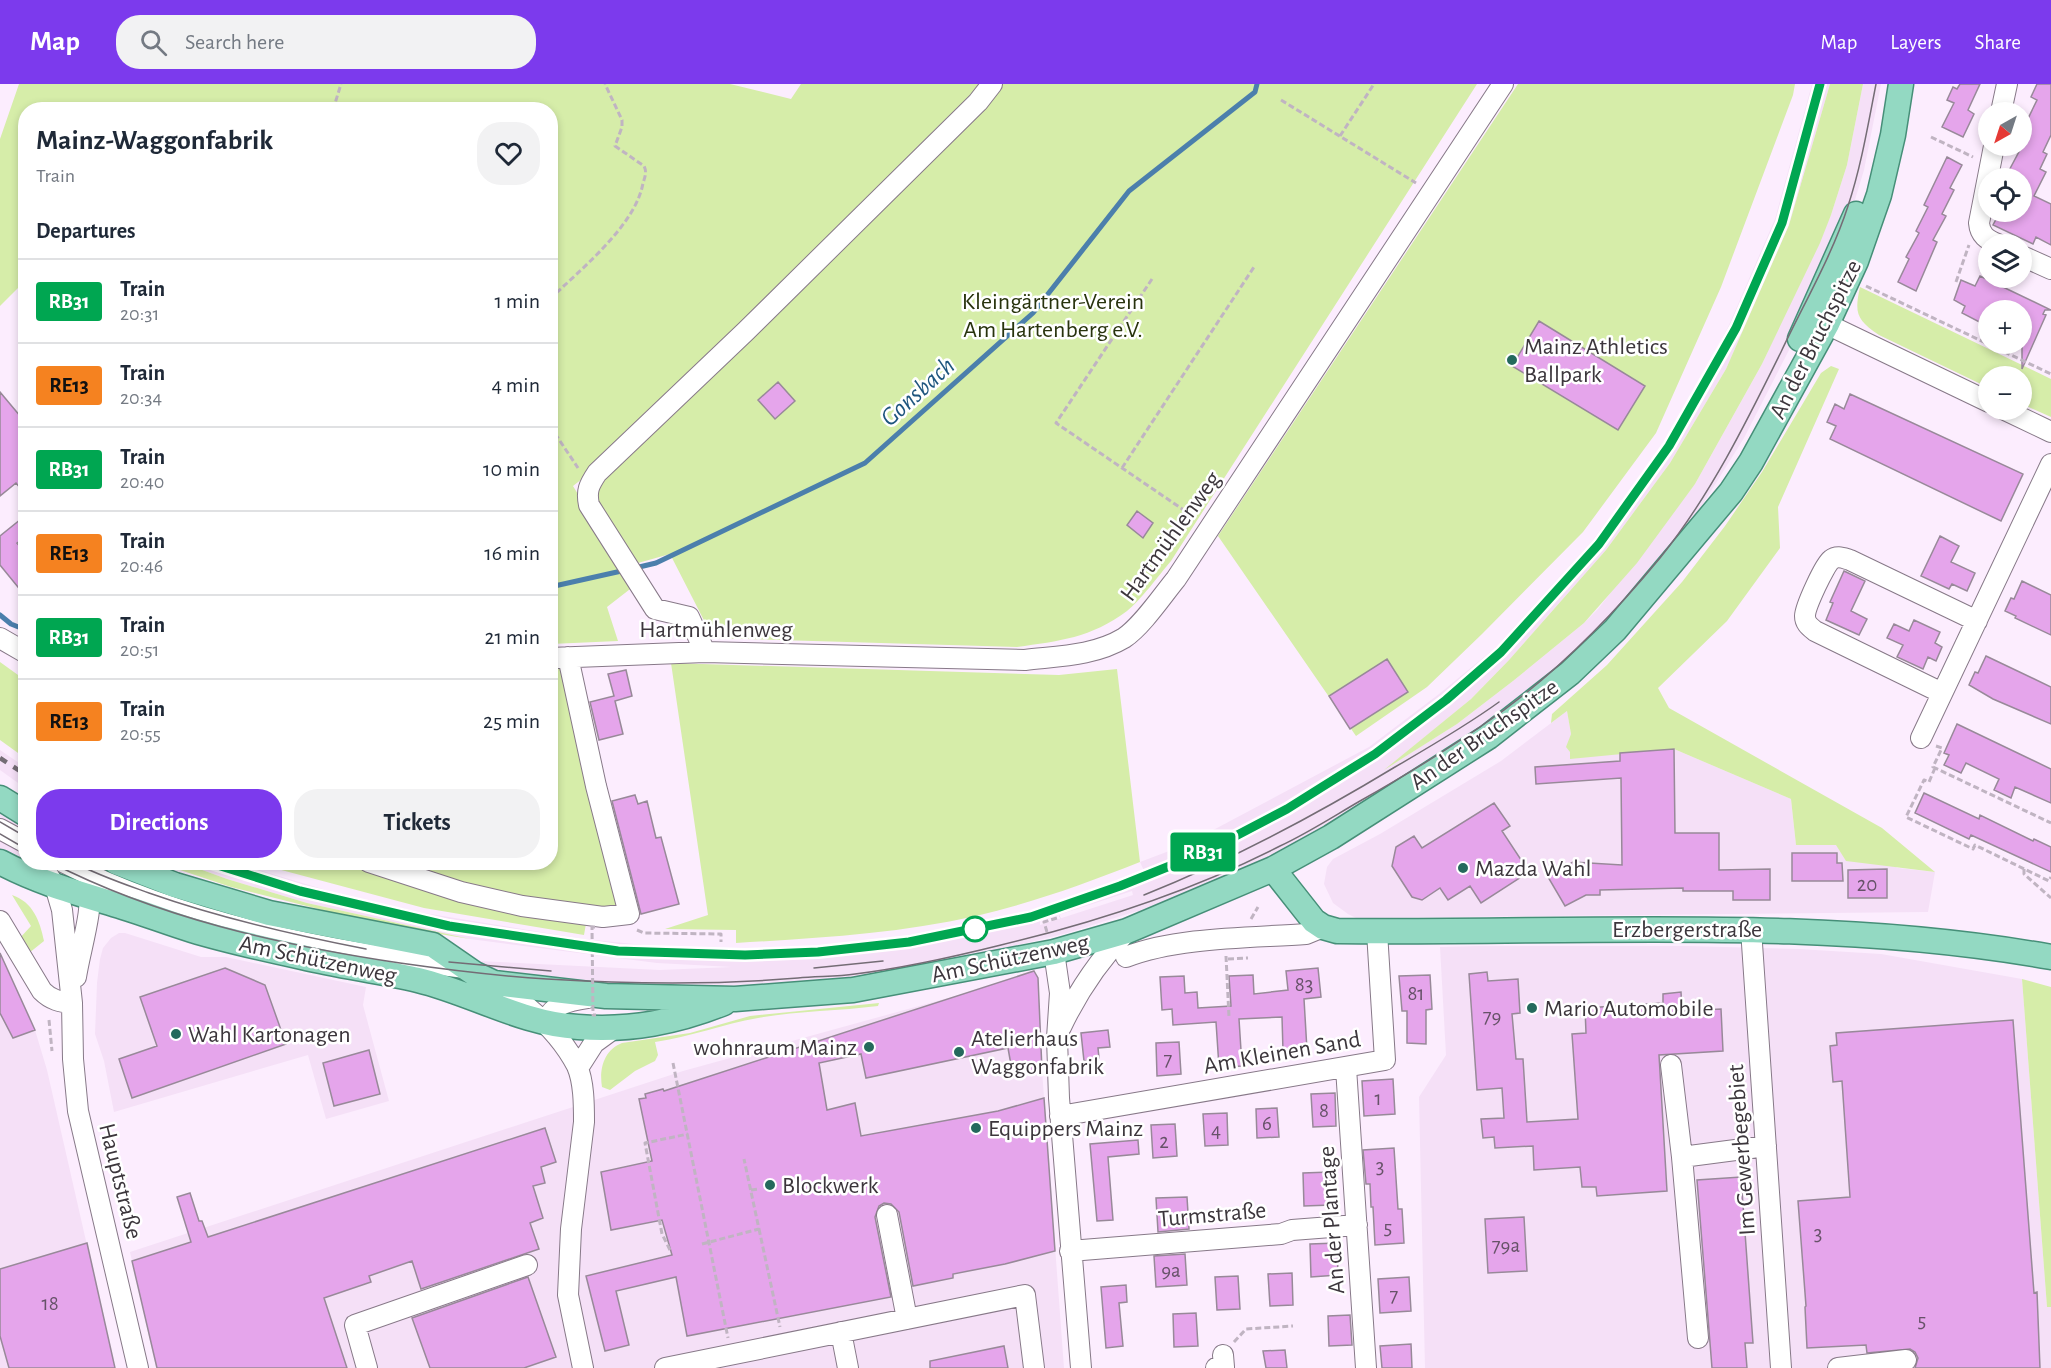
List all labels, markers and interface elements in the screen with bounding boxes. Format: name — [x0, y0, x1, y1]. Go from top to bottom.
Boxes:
search box — [116, 15, 536, 69]
icon: search — [137, 26, 170, 59]
text: Map — [30, 28, 80, 56]
text: Search here — [185, 31, 284, 53]
text: Map — [1821, 32, 1857, 53]
text: Layers — [1890, 32, 1941, 53]
text: Share — [1974, 32, 2021, 53]
north arrow — [1978, 102, 2032, 156]
map controls — [1978, 102, 2032, 420]
button: heart — [477, 122, 540, 185]
text: Mainz-Waggonfabrik — [36, 127, 273, 155]
text: Train — [36, 166, 75, 186]
button: locate — [1978, 168, 2032, 222]
text: Departures — [36, 220, 136, 242]
button: layers — [1978, 234, 2032, 288]
street label: An der Bruchspitze — [1766, 256, 1866, 423]
text: Train — [120, 278, 165, 300]
text: 1 min — [495, 290, 540, 312]
park label: Kleingärtner-Verein Am Hartenberg e.V. — [962, 290, 1144, 342]
text: RB31 — [48, 291, 90, 312]
button: + — [1978, 300, 2032, 354]
text: 20:31 — [120, 304, 159, 324]
place label: Mainz Athletics Ballpark — [1524, 335, 1668, 387]
water label: Gonsbach — [876, 352, 960, 431]
marker: Mainz Athletics Ballpark — [1505, 353, 1519, 367]
text: Train — [120, 362, 165, 384]
button: − — [1978, 366, 2032, 420]
text: 4 min — [492, 374, 540, 396]
text: RE13 — [49, 375, 89, 396]
text: 20:34 — [120, 388, 162, 408]
text: Train — [120, 446, 165, 468]
text: 10 min — [483, 458, 540, 480]
text: RB31 — [48, 459, 90, 480]
street label: Hartmühlenweg — [1116, 467, 1226, 606]
text: 20:40 — [120, 472, 164, 492]
text: Train — [120, 530, 165, 552]
text: 16 min — [484, 542, 540, 564]
text: RE13 — [49, 543, 89, 564]
text: 20:46 — [120, 556, 163, 576]
text: Train — [120, 614, 165, 636]
street label: Hartmühlenweg — [639, 618, 793, 642]
text: 21 min — [485, 626, 540, 648]
text: RB31 — [48, 627, 90, 648]
text: 20:51 — [120, 640, 159, 660]
street label: An der Bruchspitze — [1406, 675, 1563, 795]
text: Train — [120, 698, 165, 720]
text: 25 min — [483, 710, 540, 732]
text: RE13 — [49, 711, 89, 732]
text: 20:55 — [120, 724, 161, 744]
button: Directions — [36, 789, 282, 858]
button: Tickets — [294, 789, 540, 858]
line badge: RB31 — [1161, 832, 1245, 872]
text: RB31 — [1182, 842, 1224, 863]
place label: Mazda Wahl — [1475, 857, 1591, 881]
marker: Mazda Wahl — [1456, 861, 1470, 875]
house number: 20 — [1857, 874, 1877, 895]
unlabelled marker — [962, 916, 988, 942]
street label: Erzbergerstraße — [1612, 918, 1762, 942]
street label: Am Schützenweg — [929, 931, 1091, 987]
street label: Am Schützenweg — [237, 932, 399, 988]
house number: 83 — [1295, 974, 1313, 995]
house number: 81 — [1407, 983, 1425, 1004]
place label: Mario Automobile — [1544, 997, 1713, 1021]
marker: Mario Automobile — [1525, 1001, 1539, 1015]
house number: 79 — [1483, 1006, 1501, 1027]
place label: Wahl Kartonagen — [188, 1023, 351, 1047]
marker: Wahl Kartonagen — [169, 1027, 183, 1041]
place label: Atelierhaus Waggonfabrik — [971, 1027, 1104, 1079]
street label: Am Kleinen Sand — [1202, 1027, 1363, 1079]
place label: wohnraum Mainz — [693, 1036, 857, 1060]
marker: wohnraum Mainz — [862, 1040, 876, 1054]
marker: Atelierhaus Waggonfabrik — [952, 1045, 966, 1059]
house number: 7 — [1164, 1049, 1173, 1070]
street label: Im Gewerbegebiet — [1724, 1063, 1760, 1236]
house number: 1 — [1374, 1088, 1382, 1109]
house number: 8 — [1319, 1100, 1329, 1121]
house number: 6 — [1262, 1113, 1272, 1134]
place label: Equippers Mainz — [988, 1117, 1143, 1141]
house number: 4 — [1211, 1120, 1221, 1141]
street label: Hauptstraße — [94, 1121, 146, 1242]
marker: Equippers Mainz — [969, 1121, 983, 1135]
house number: 2 — [1159, 1131, 1169, 1152]
street label: An der Plantage — [1315, 1145, 1349, 1295]
house number: 3 — [1376, 1156, 1384, 1177]
place label: Blockwerk — [782, 1174, 878, 1198]
marker: Blockwerk — [763, 1178, 777, 1192]
street label: Turmstraße — [1157, 1198, 1267, 1232]
house number: 5 — [1384, 1217, 1392, 1238]
house number: 3 — [1814, 1223, 1822, 1244]
house number: 79a — [1492, 1235, 1520, 1256]
house number: 9a — [1161, 1260, 1181, 1281]
house number: 7 — [1390, 1285, 1399, 1306]
house number: 18 — [41, 1293, 59, 1314]
house number: 5 — [1918, 1310, 1926, 1331]

